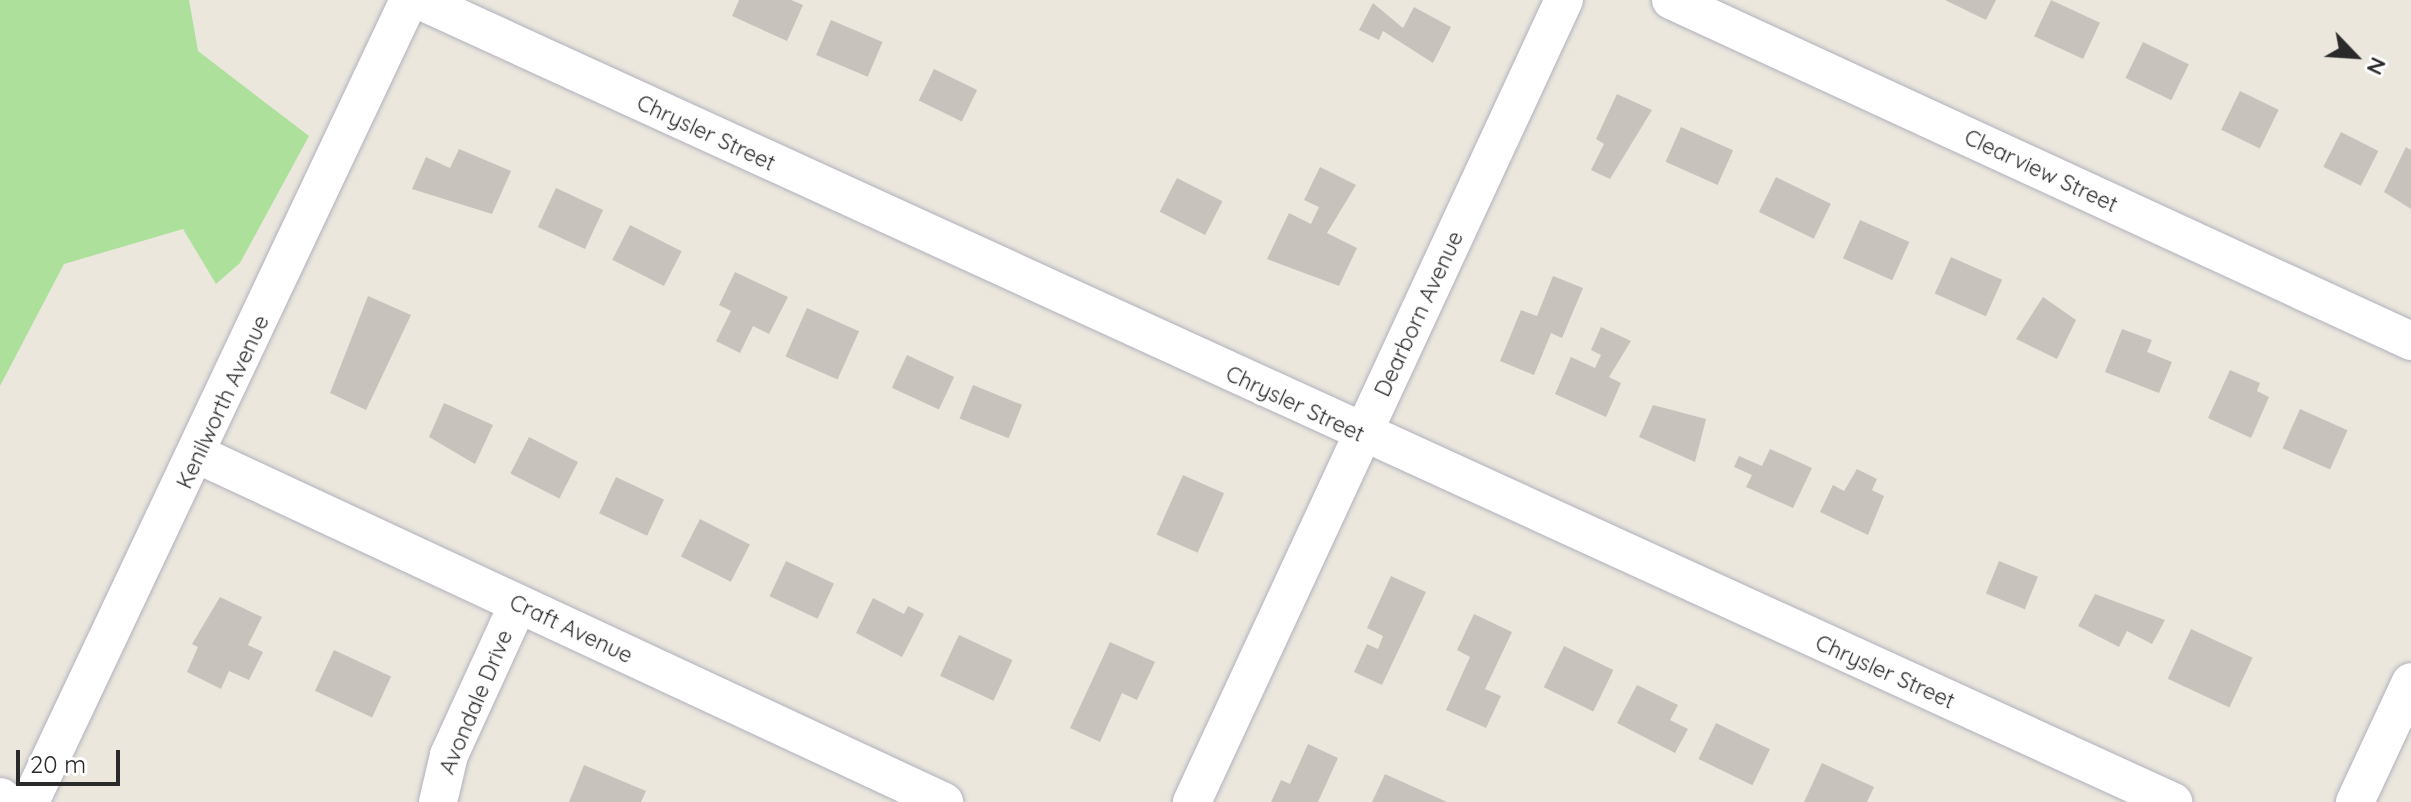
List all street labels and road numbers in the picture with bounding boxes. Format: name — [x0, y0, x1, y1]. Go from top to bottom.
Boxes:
street label: Chrysler Street — [633, 89, 779, 177]
street label: Clearview Street — [1960, 124, 2122, 218]
street label: Dearborn Avenue — [1369, 227, 1469, 401]
street label: Kenilworth Avenue — [171, 311, 275, 493]
street label: Chrysler Street — [1222, 360, 1368, 448]
street label: Craft Avenue — [505, 589, 637, 669]
street label: Avondale Drive — [434, 626, 518, 778]
street label: Chrysler Street — [1811, 629, 1959, 715]

